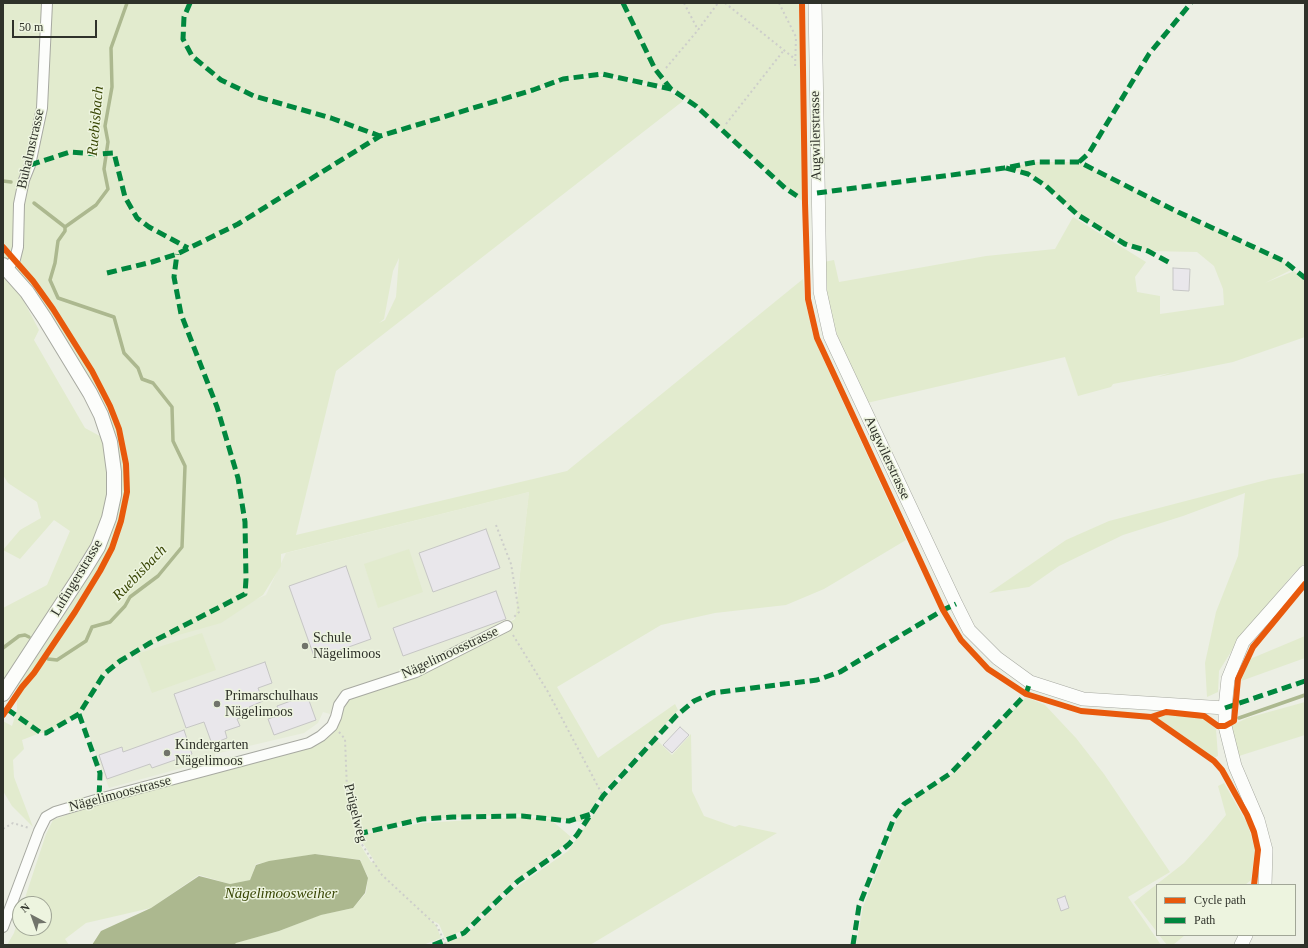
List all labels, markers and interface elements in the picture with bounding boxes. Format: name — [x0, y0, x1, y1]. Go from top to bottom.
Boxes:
scale bar — [14, 12, 99, 38]
text: 50 m — [19, 20, 43, 34]
water label: Ruebisbach — [84, 85, 108, 157]
street label: Augwilerstrasse — [807, 91, 825, 181]
street label: Buhalmstrasse — [14, 107, 48, 191]
street label: Augwilerstrasse — [860, 414, 914, 502]
street label: Lufingerstrasse — [48, 537, 106, 619]
water label: Ruebisbach — [109, 542, 171, 604]
street label: Nägelimoosstrasse — [399, 623, 501, 683]
place label: Schule Nägelimoos — [313, 630, 381, 662]
marker: Schule Nägelimoos — [300, 641, 310, 651]
place label: Primarschulhaus Nägelimoos — [225, 688, 318, 720]
marker: Primarschulhaus Nägelimoos — [212, 699, 222, 709]
place label: Kindergarten Nägelimoos — [175, 737, 249, 770]
marker: Kindergarten Nägelimoos — [162, 748, 172, 758]
street label: Nägelimoosstrasse — [67, 772, 173, 816]
street label: Prügelweg — [340, 782, 370, 844]
legend — [1156, 884, 1296, 936]
water label: Nägelimoosweiher — [225, 885, 337, 903]
text: Cycle path — [1194, 893, 1246, 907]
north arrow — [12, 896, 52, 936]
text: N — [18, 901, 32, 915]
text: Path — [1194, 913, 1215, 927]

